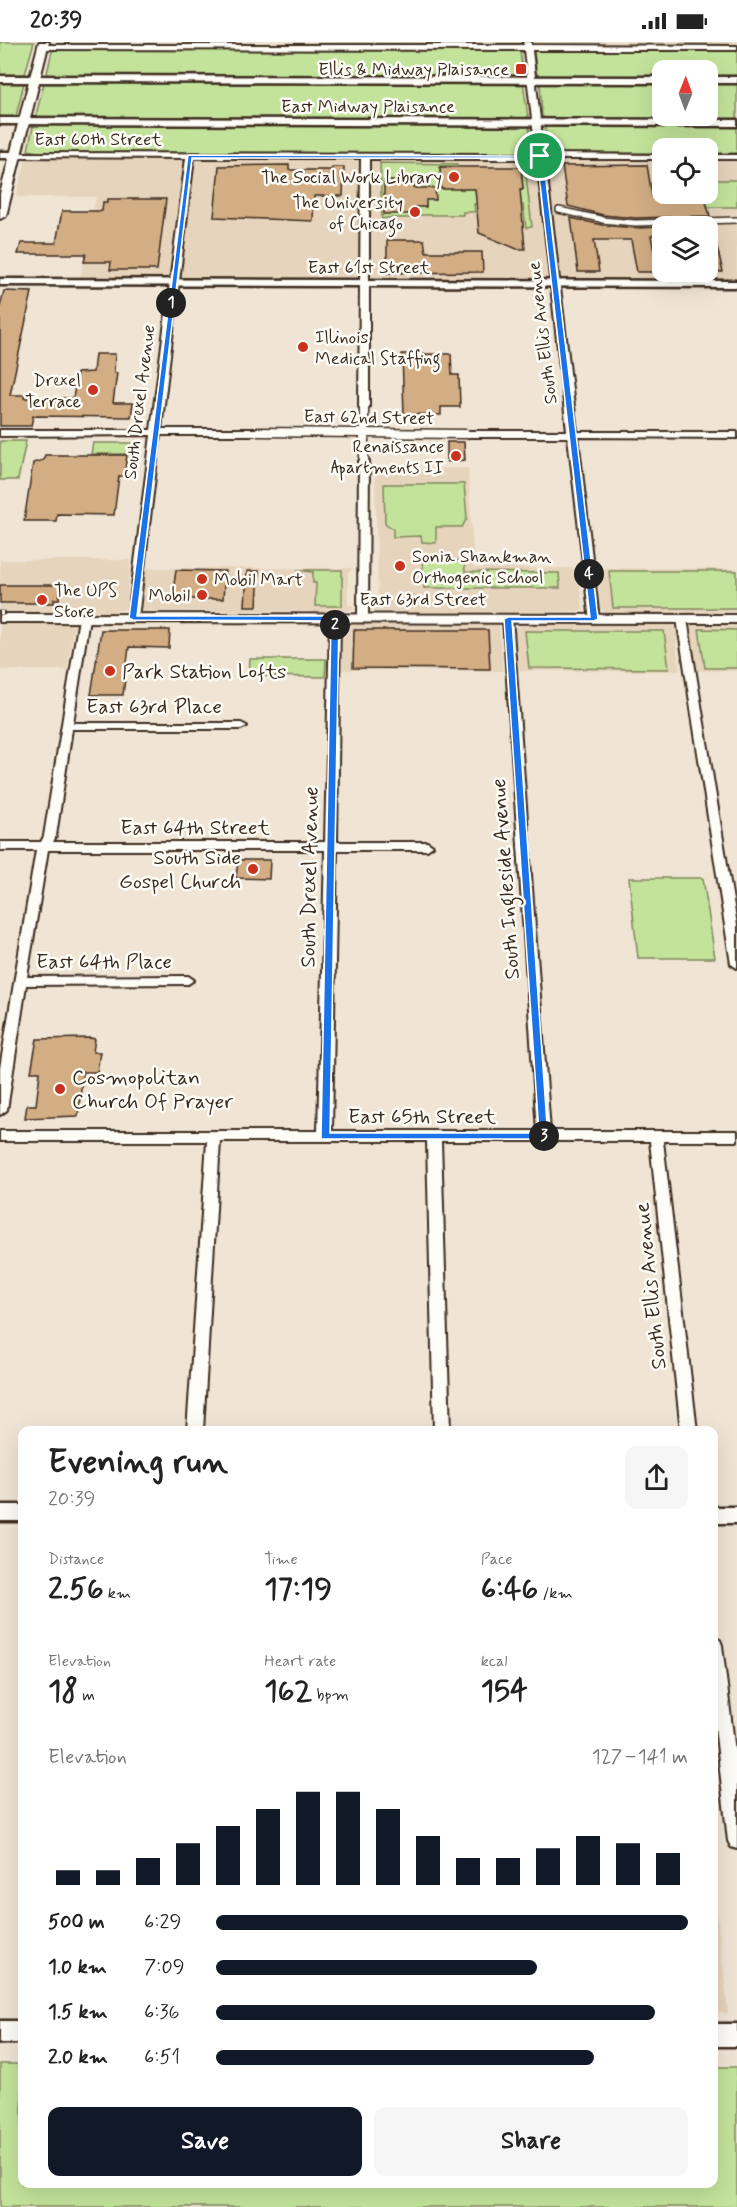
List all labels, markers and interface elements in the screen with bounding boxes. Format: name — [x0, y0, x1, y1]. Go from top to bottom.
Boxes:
text: 20:39 — [30, 7, 82, 35]
place label: Ellis & Midway Plaisance — [318, 58, 509, 82]
north arrow — [652, 60, 718, 126]
map controls — [652, 60, 718, 282]
marker: Ellis & Midway Plaisance — [514, 62, 528, 76]
street label: East Midway Plaisance — [281, 95, 455, 119]
street label: East 60th Street — [34, 128, 162, 152]
pin — [514, 130, 565, 181]
button: locate — [652, 138, 718, 204]
icon: arrive — [523, 139, 556, 172]
place label: The Social Work Library — [261, 166, 442, 190]
marker: The Social Work Library — [447, 170, 461, 184]
place label: The University of Chicago — [292, 191, 403, 238]
marker: The University of Chicago — [408, 205, 422, 219]
button: layers — [652, 216, 718, 282]
street label: East 61st Street — [308, 256, 431, 280]
street label: South Ellis Avenue — [522, 260, 564, 406]
pin: 1 — [156, 288, 186, 318]
text: 1 — [167, 292, 175, 313]
street label: South Drexel Avenue — [119, 323, 161, 481]
place label: Illinois Medical Staffing — [315, 326, 441, 373]
marker: Illinois Medical Staffing — [296, 340, 310, 354]
place label: Drexel Terrace — [25, 369, 81, 414]
marker: Drexel Terrace — [86, 383, 100, 397]
street label: East 62nd Street — [303, 405, 435, 431]
place label: Renaissance Apartments II — [331, 435, 444, 481]
marker: Renaissance Apartments II — [449, 449, 463, 463]
place label: Sonia Shankman Orthogenic School — [412, 545, 551, 590]
marker: Sonia Shankman Orthogenic School — [393, 559, 407, 573]
pin: 4 — [574, 559, 604, 589]
text: 4 — [584, 563, 594, 584]
place label: Mobil Mart — [214, 568, 303, 592]
marker: Mobil Mart — [195, 572, 209, 586]
place label: The UPS Store — [54, 579, 118, 624]
place label: Mobil — [149, 584, 190, 608]
marker: Mobil — [195, 588, 209, 602]
street label: East 63rd Street — [359, 588, 487, 612]
marker: The UPS Store — [35, 593, 49, 607]
pin: 2 — [320, 610, 350, 640]
text: 2 — [331, 614, 339, 635]
place label: Park Station Lofts — [122, 658, 287, 686]
marker: Park Station Lofts — [103, 664, 117, 678]
street label: East 63rd Place — [86, 693, 222, 721]
street label: South Ingleside Avenue — [485, 777, 529, 980]
street label: South Drexel Avenue — [294, 786, 326, 968]
street label: East 64th Street — [120, 814, 271, 842]
place label: South Side Gospel Church — [119, 844, 241, 896]
marker: South Side Gospel Church — [246, 862, 260, 876]
street label: East 64th Place — [36, 948, 172, 976]
place label: Cosmopolitan Church Of Prayer — [72, 1064, 233, 1116]
marker: Cosmopolitan Church Of Prayer — [53, 1082, 67, 1096]
street label: East 65th Street — [348, 1103, 497, 1131]
pin: 3 — [529, 1121, 559, 1151]
text: 3 — [540, 1125, 548, 1146]
street label: South Ellis Avenue — [628, 1201, 674, 1371]
text: Evening run — [48, 1441, 228, 1485]
button: share — [625, 1446, 688, 1509]
text: 20:39 — [48, 1486, 96, 1513]
text: Distance — [48, 1549, 104, 1570]
text: Time — [264, 1549, 298, 1570]
text: Pace — [481, 1549, 513, 1570]
text: 2.56 — [48, 1570, 104, 1609]
text: 17:19 — [264, 1570, 332, 1609]
text: 6:46 — [481, 1570, 538, 1609]
text: km — [104, 1583, 131, 1604]
text: /km — [538, 1583, 573, 1604]
text: Elevation — [48, 1651, 111, 1672]
text: Heart rate — [264, 1651, 336, 1672]
text: kcal — [481, 1651, 508, 1672]
text: 18 — [48, 1672, 78, 1711]
text: 162 — [264, 1672, 312, 1711]
text: 154 — [481, 1672, 528, 1711]
text: m — [78, 1685, 95, 1706]
text: bpm — [312, 1685, 349, 1706]
text: Elevation — [48, 1744, 127, 1771]
text: 127–141 m — [592, 1744, 688, 1771]
text: 500 m — [48, 1909, 105, 1936]
text: 6:29 — [144, 1909, 181, 1936]
text: 1.0 km — [48, 1954, 107, 1981]
text: 7:09 — [144, 1954, 185, 1981]
text: 1.5 km — [48, 1999, 108, 2026]
text: 6:36 — [144, 1999, 180, 2026]
text: 2.0 km — [48, 2044, 108, 2071]
text: 6:51 — [144, 2044, 180, 2071]
button: Save — [48, 2107, 362, 2176]
button: Share — [374, 2107, 688, 2176]

